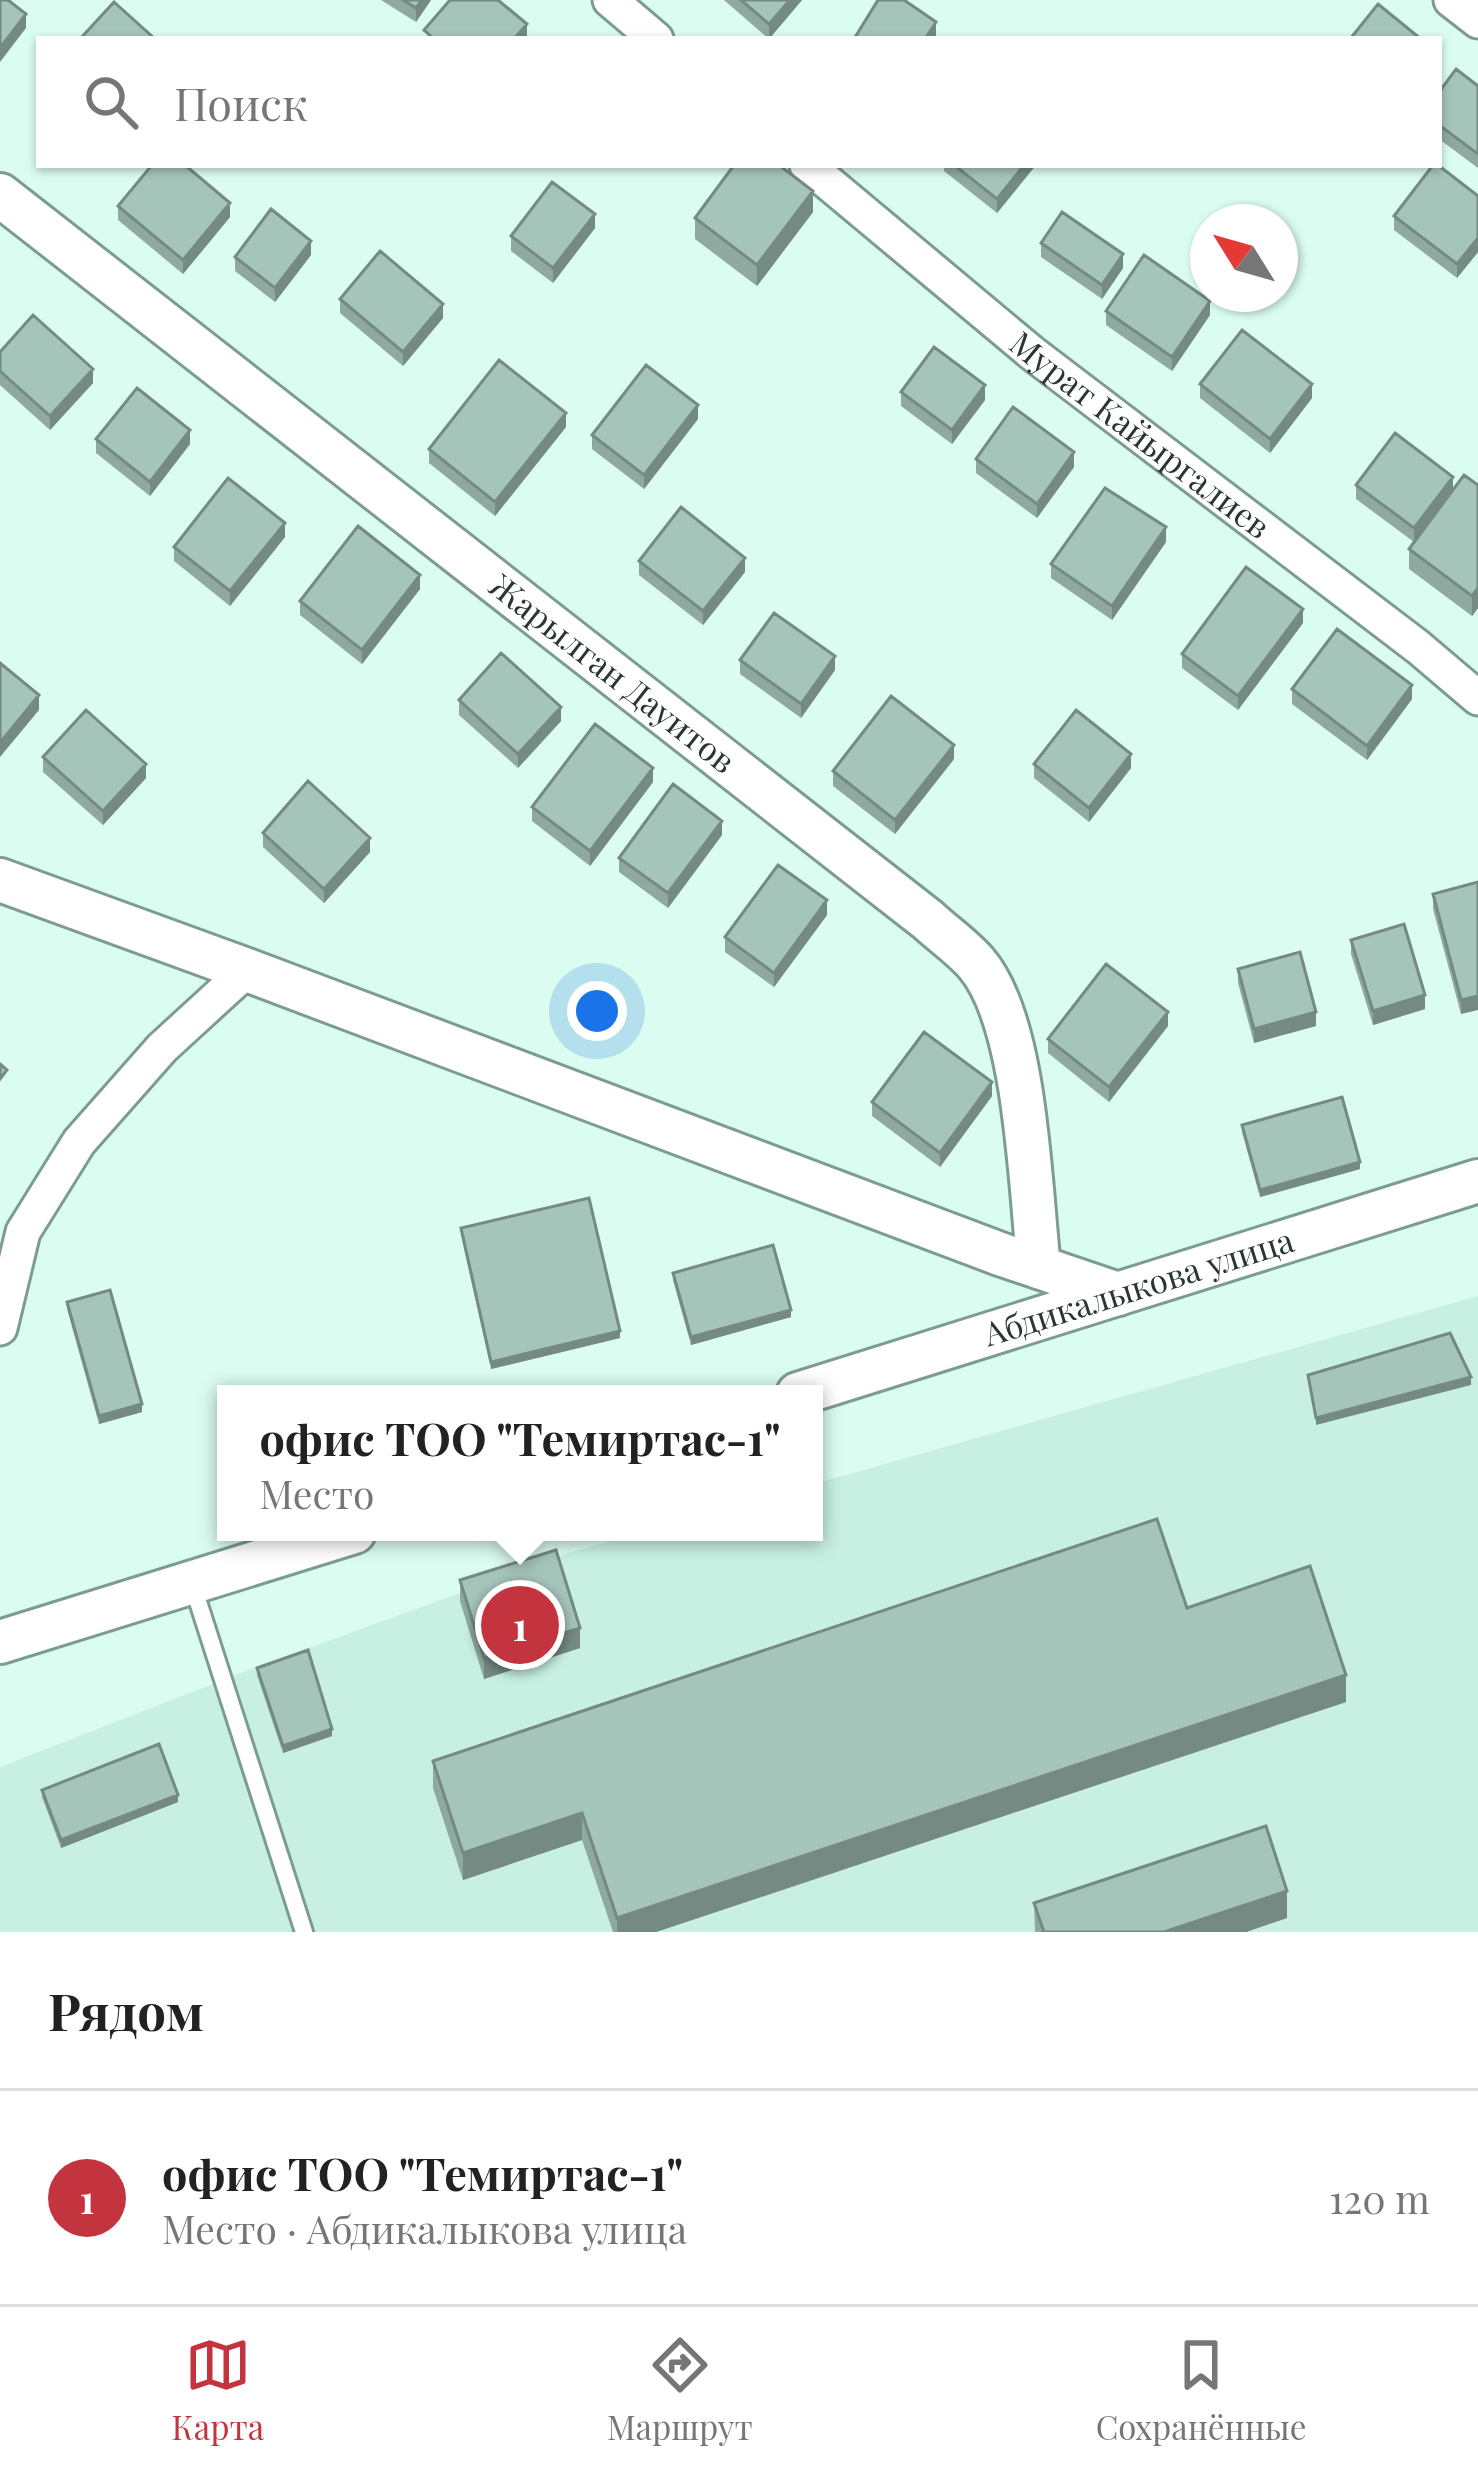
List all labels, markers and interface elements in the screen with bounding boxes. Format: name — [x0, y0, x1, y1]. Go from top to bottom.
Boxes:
search box — [36, 36, 1442, 168]
icon: search — [78, 69, 144, 135]
text: Поиск — [174, 72, 308, 132]
north arrow — [1190, 204, 1298, 312]
street label: Мурат Кайыргалиев — [1002, 320, 1280, 547]
street label: Жарылган Дауитов — [482, 562, 746, 782]
your location — [567, 981, 627, 1041]
street label: Абдикалыкова улица — [977, 1216, 1299, 1355]
popup — [217, 1385, 823, 1541]
text: офис ТОО "Темиртас-1" — [259, 1407, 781, 1467]
text: Место — [259, 1467, 374, 1519]
pin: 1 — [481, 1580, 559, 1670]
text: Рядом — [48, 1976, 204, 2044]
text: офис ТОО "Темиртас-1" — [162, 2142, 683, 2202]
text: 1 — [80, 2172, 94, 2224]
text: 120 m — [1329, 2172, 1430, 2224]
text: Место · Абдикалыкова улица — [162, 2202, 687, 2254]
tab: Карта — [171, 2332, 264, 2448]
tab: Маршрут — [607, 2332, 753, 2448]
tab: Сохранённые — [1096, 2332, 1307, 2448]

